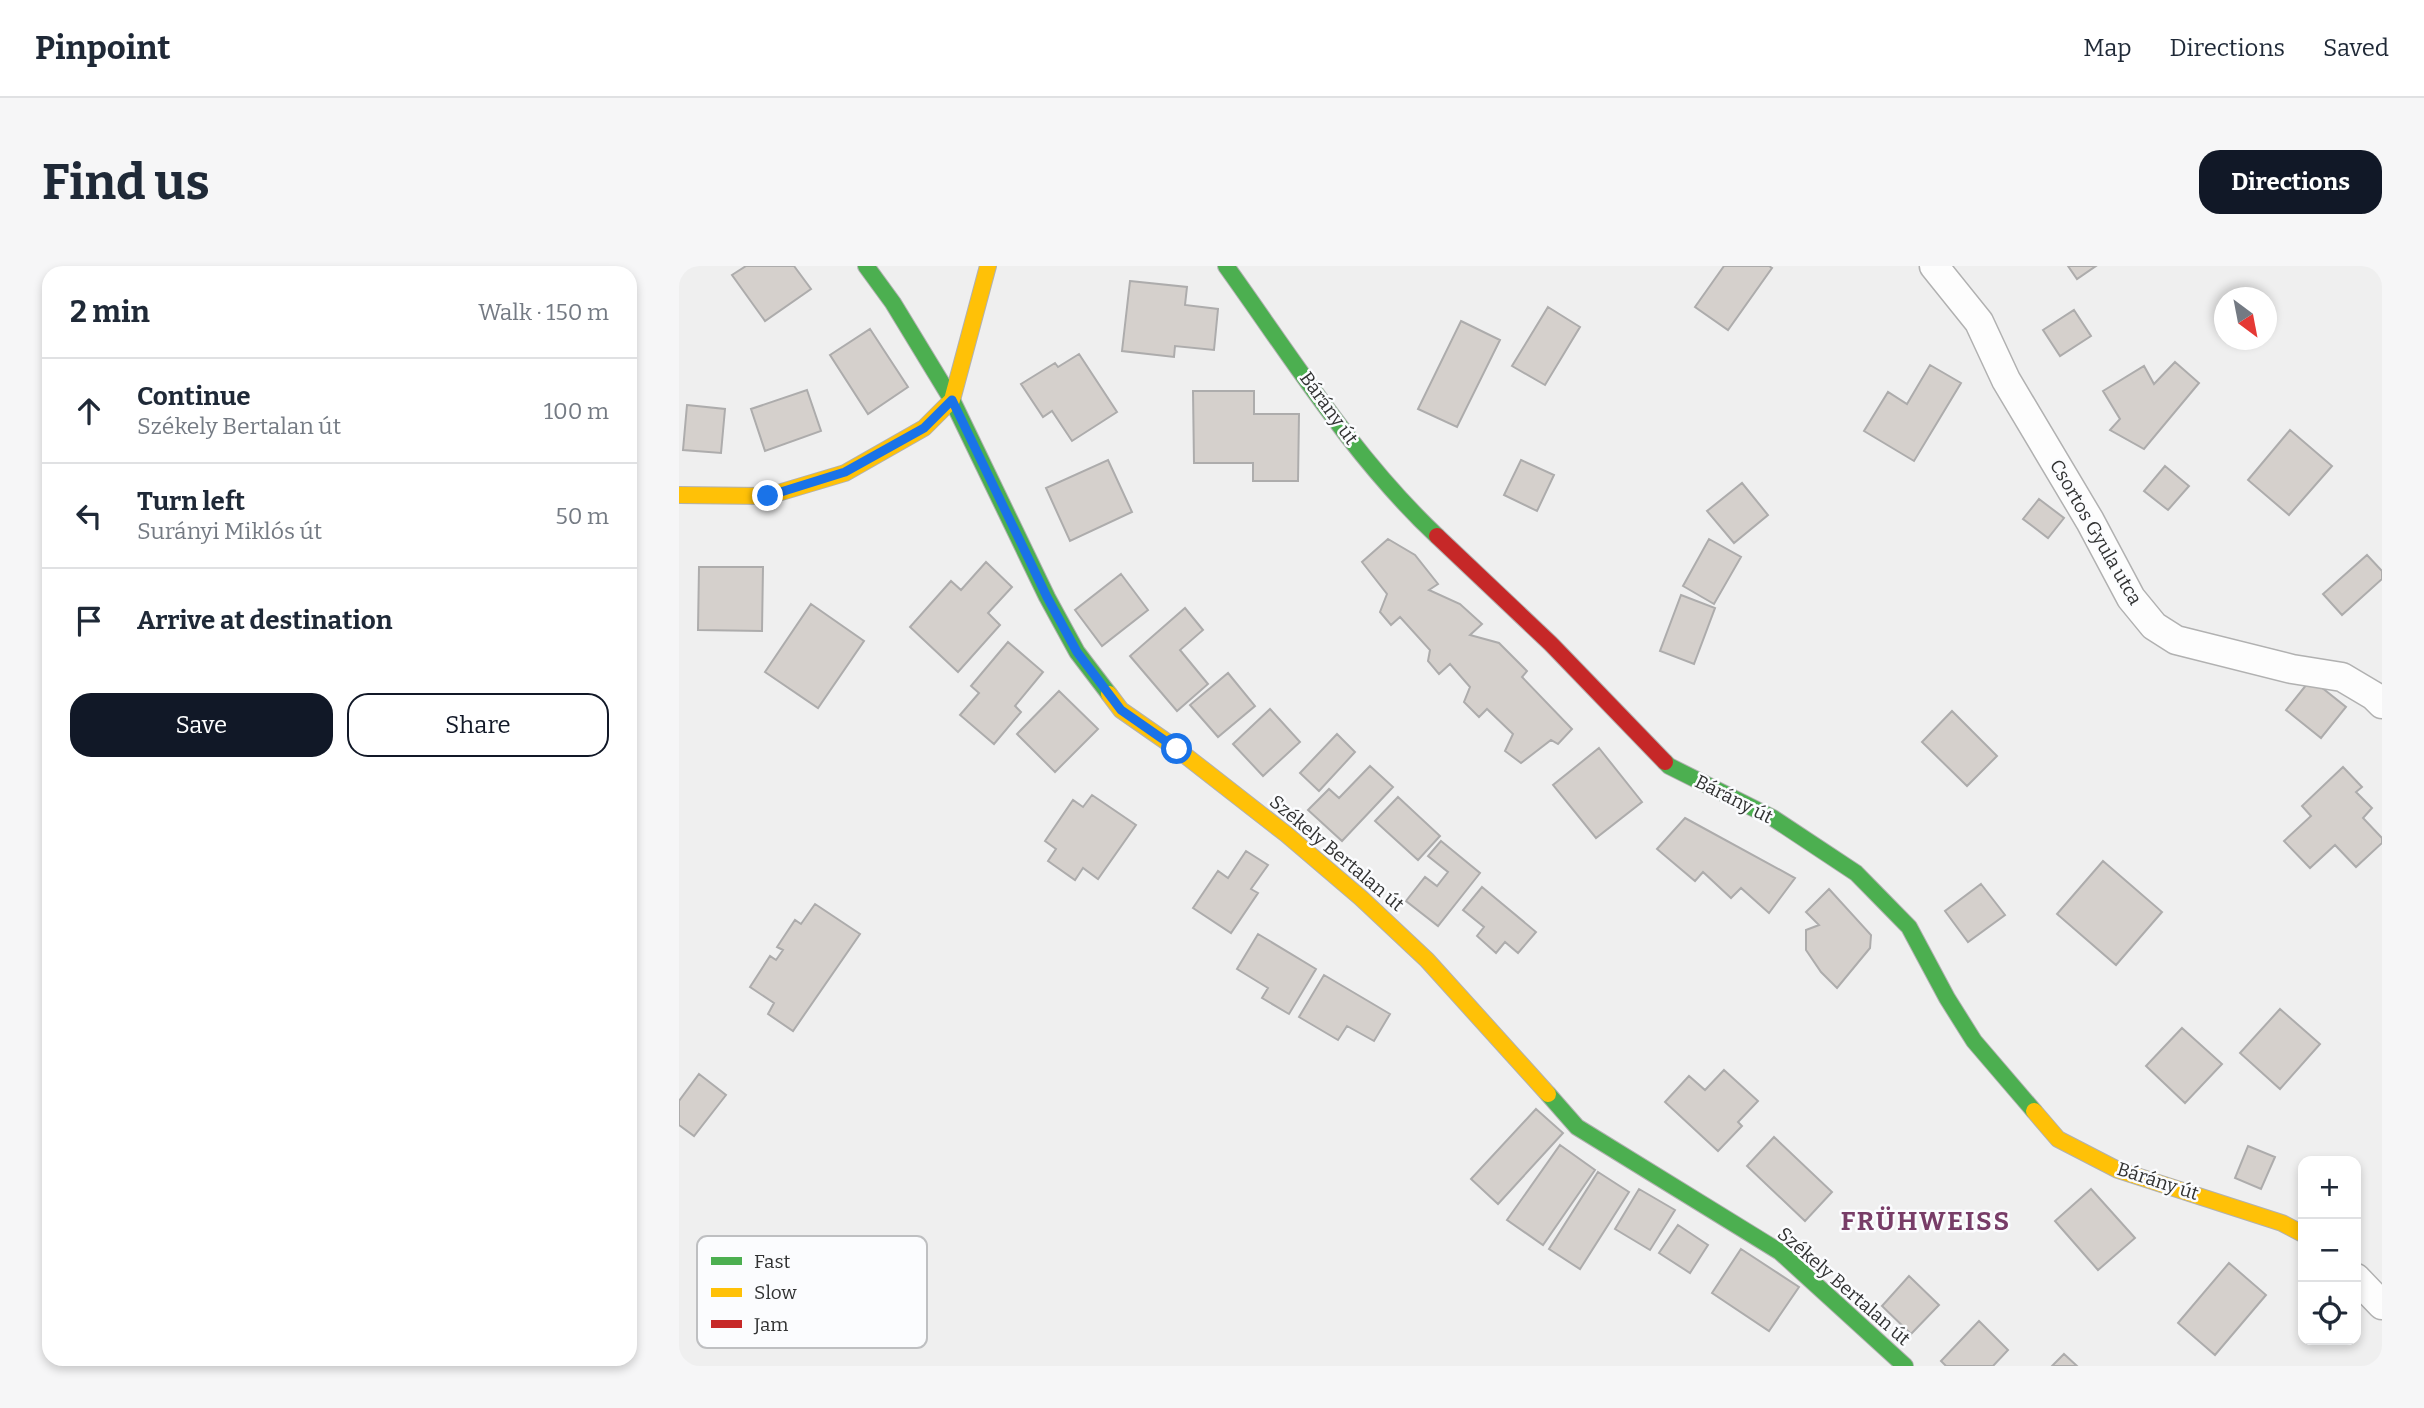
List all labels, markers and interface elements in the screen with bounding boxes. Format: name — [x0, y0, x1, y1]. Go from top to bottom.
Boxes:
text: Pinpoint — [35, 28, 171, 68]
text: Map — [2083, 34, 2132, 62]
text: Directions — [2170, 34, 2285, 62]
text: Saved — [2323, 34, 2389, 62]
button: Directions — [2199, 150, 2382, 214]
text: Find us — [42, 153, 210, 212]
north arrow — [2214, 287, 2277, 350]
text: 2 min — [70, 294, 150, 330]
text: Walk · 150 m — [478, 298, 609, 326]
street label: Bárány út — [1295, 367, 1363, 449]
text: Continue — [137, 381, 251, 412]
icon: ahead — [70, 392, 108, 430]
text: 100 m — [544, 397, 609, 425]
text: Székely Bertalan út — [137, 412, 341, 440]
street label: Csortos Gyula utca — [2045, 455, 2147, 609]
route end — [752, 480, 783, 511]
text: Turn left — [137, 486, 245, 517]
icon: left — [70, 497, 108, 535]
text: 50 m — [555, 502, 609, 530]
text: Surányi Miklós út — [137, 517, 322, 545]
icon: arrive — [70, 602, 108, 640]
text: Arrive at destination — [137, 605, 392, 636]
button: Save — [70, 693, 333, 757]
button: Share — [347, 693, 609, 757]
route start — [1161, 733, 1192, 764]
street label: Bárány út — [1691, 770, 1777, 828]
street label: Székely Bertalan út — [1265, 790, 1409, 916]
map controls — [2298, 1156, 2361, 1345]
button: + — [2298, 1156, 2361, 1219]
street label: Bárány út — [2114, 1157, 2202, 1205]
district label: FRÜHWEISS — [1841, 1206, 2011, 1237]
button: − — [2298, 1219, 2361, 1282]
street label: Székely Bertalan út — [1773, 1222, 1915, 1350]
legend — [697, 1236, 927, 1348]
text: Fast — [754, 1250, 791, 1273]
text: Slow — [754, 1281, 797, 1304]
button: locate — [2298, 1282, 2361, 1345]
text: Jam — [753, 1313, 788, 1336]

